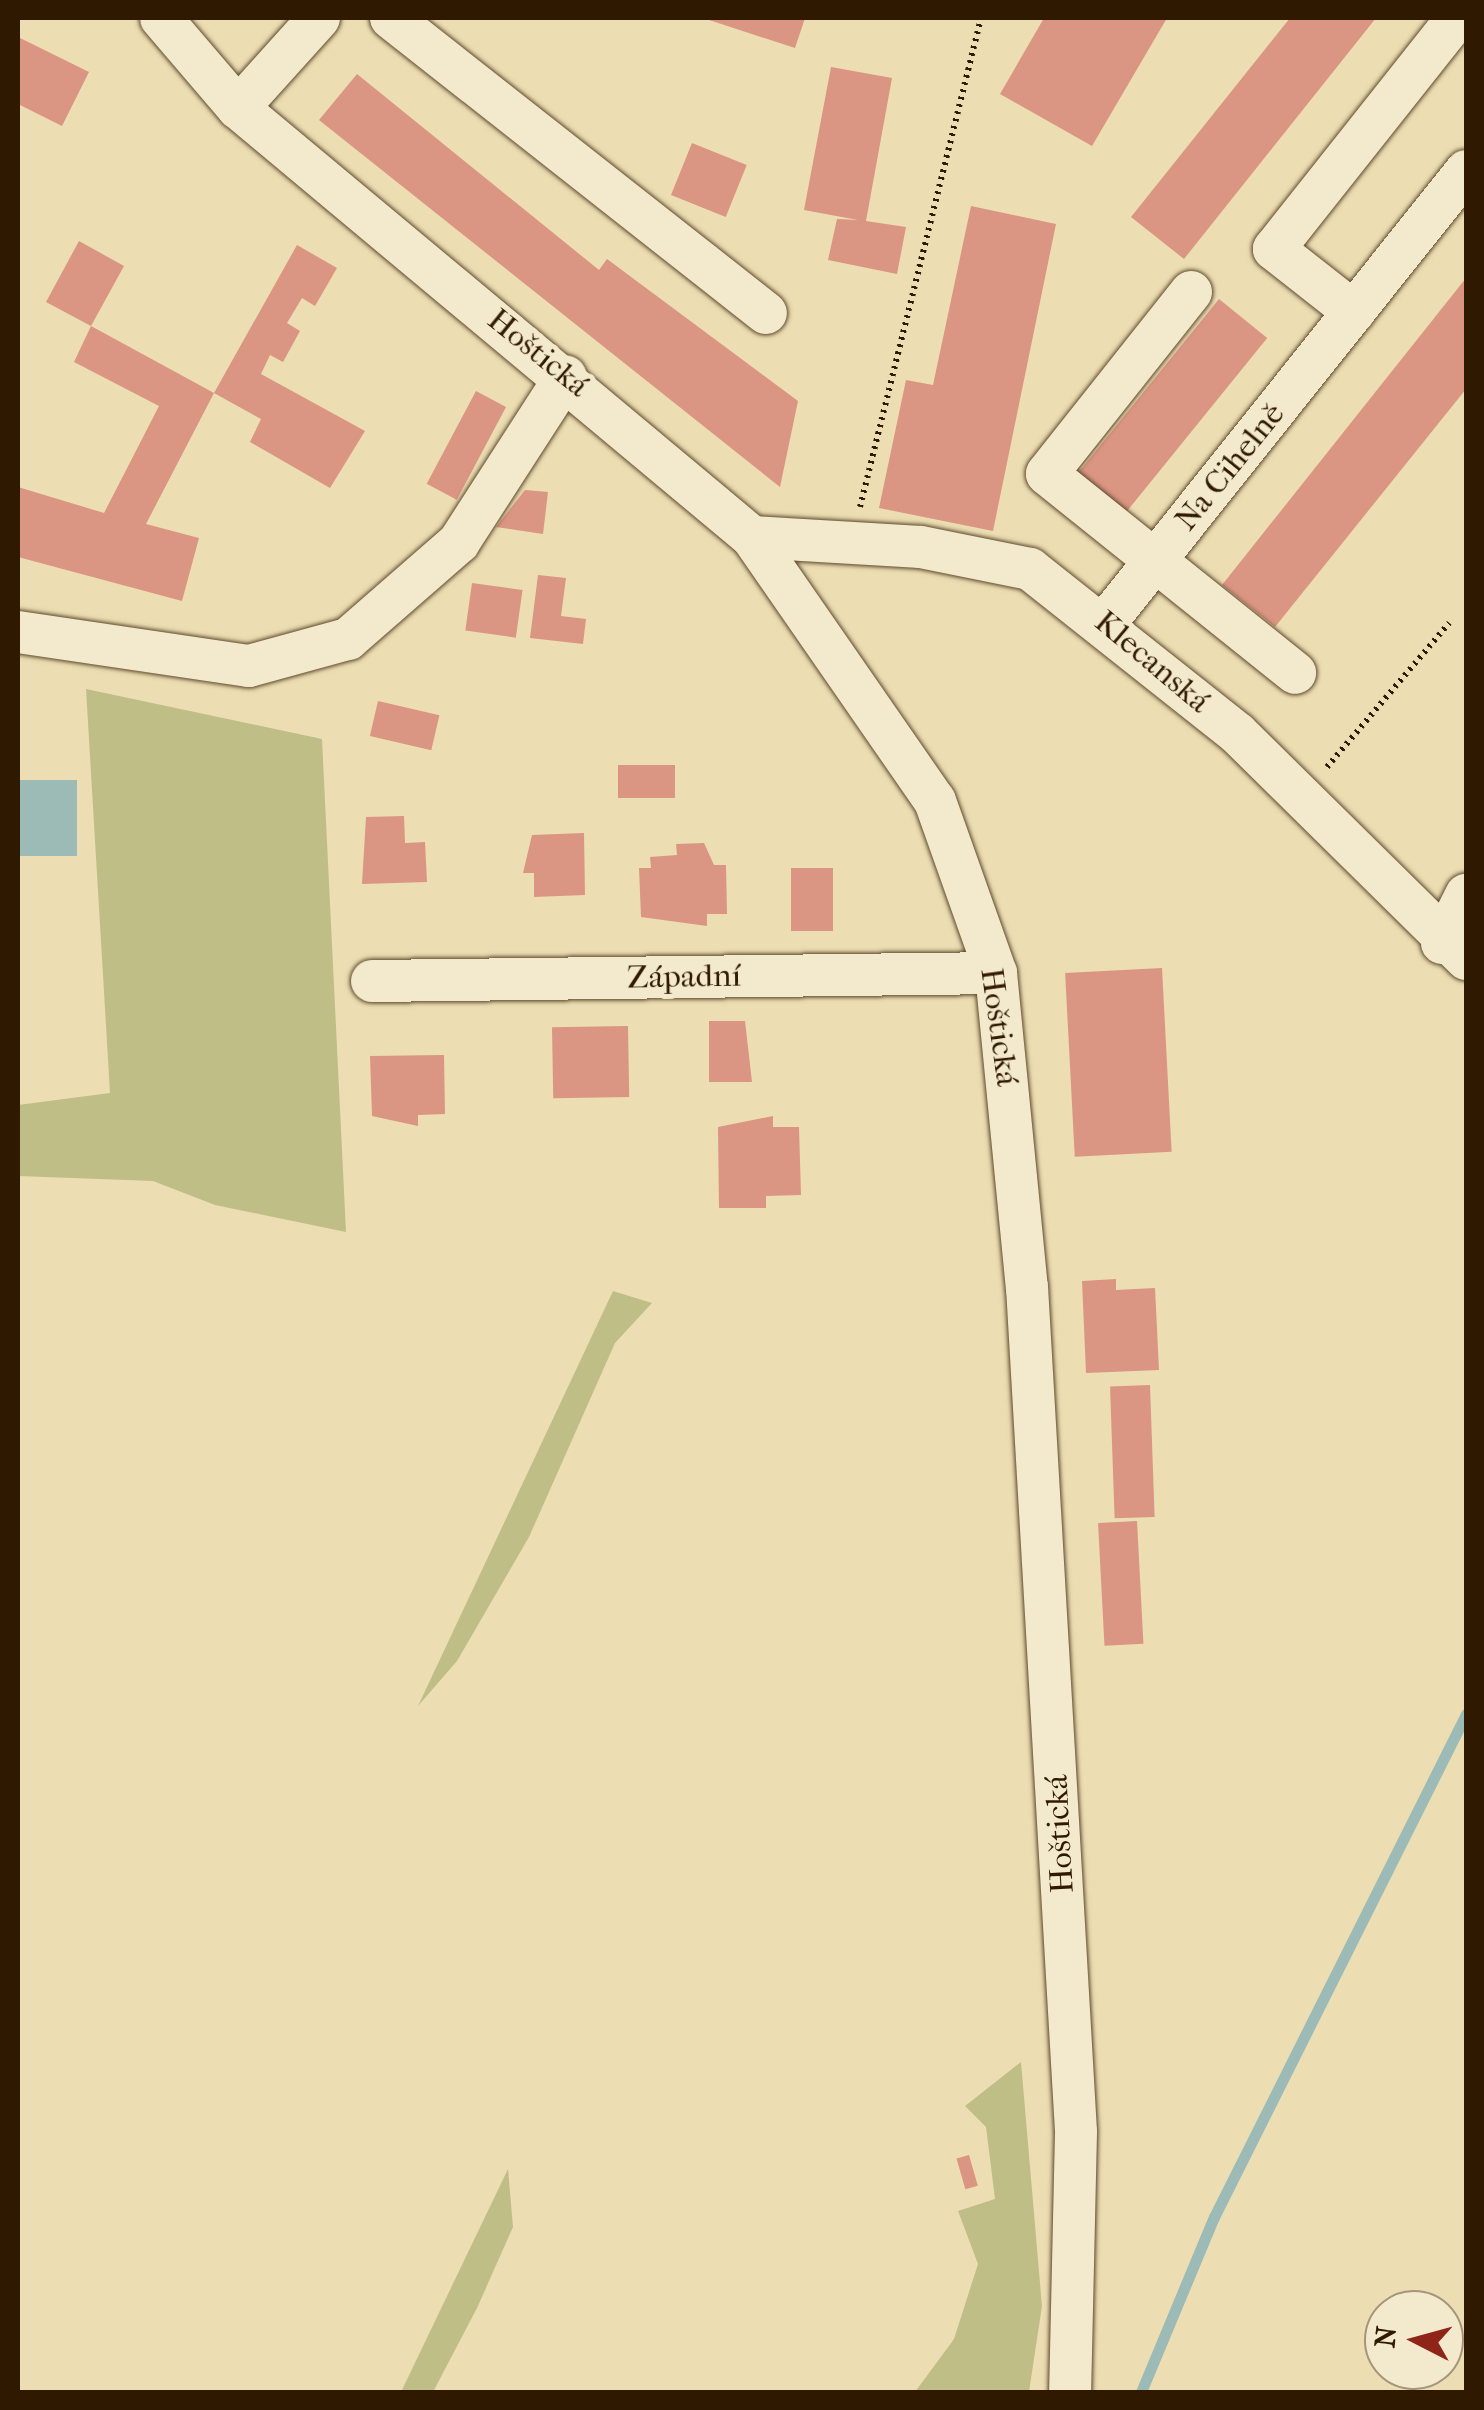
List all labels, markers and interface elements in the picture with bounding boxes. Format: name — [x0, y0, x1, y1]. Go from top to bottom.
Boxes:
street label: Hoštická — [480, 301, 596, 405]
street label: Na Cihelně — [1167, 396, 1293, 538]
street label: Klecanská — [1087, 603, 1217, 721]
street label: Západní — [627, 957, 741, 997]
street label: Hoštická — [972, 965, 1026, 1089]
street label: Hoštická — [1038, 1774, 1082, 1894]
north arrow — [1364, 2290, 1464, 2390]
text: N — [1368, 2325, 1403, 2349]

